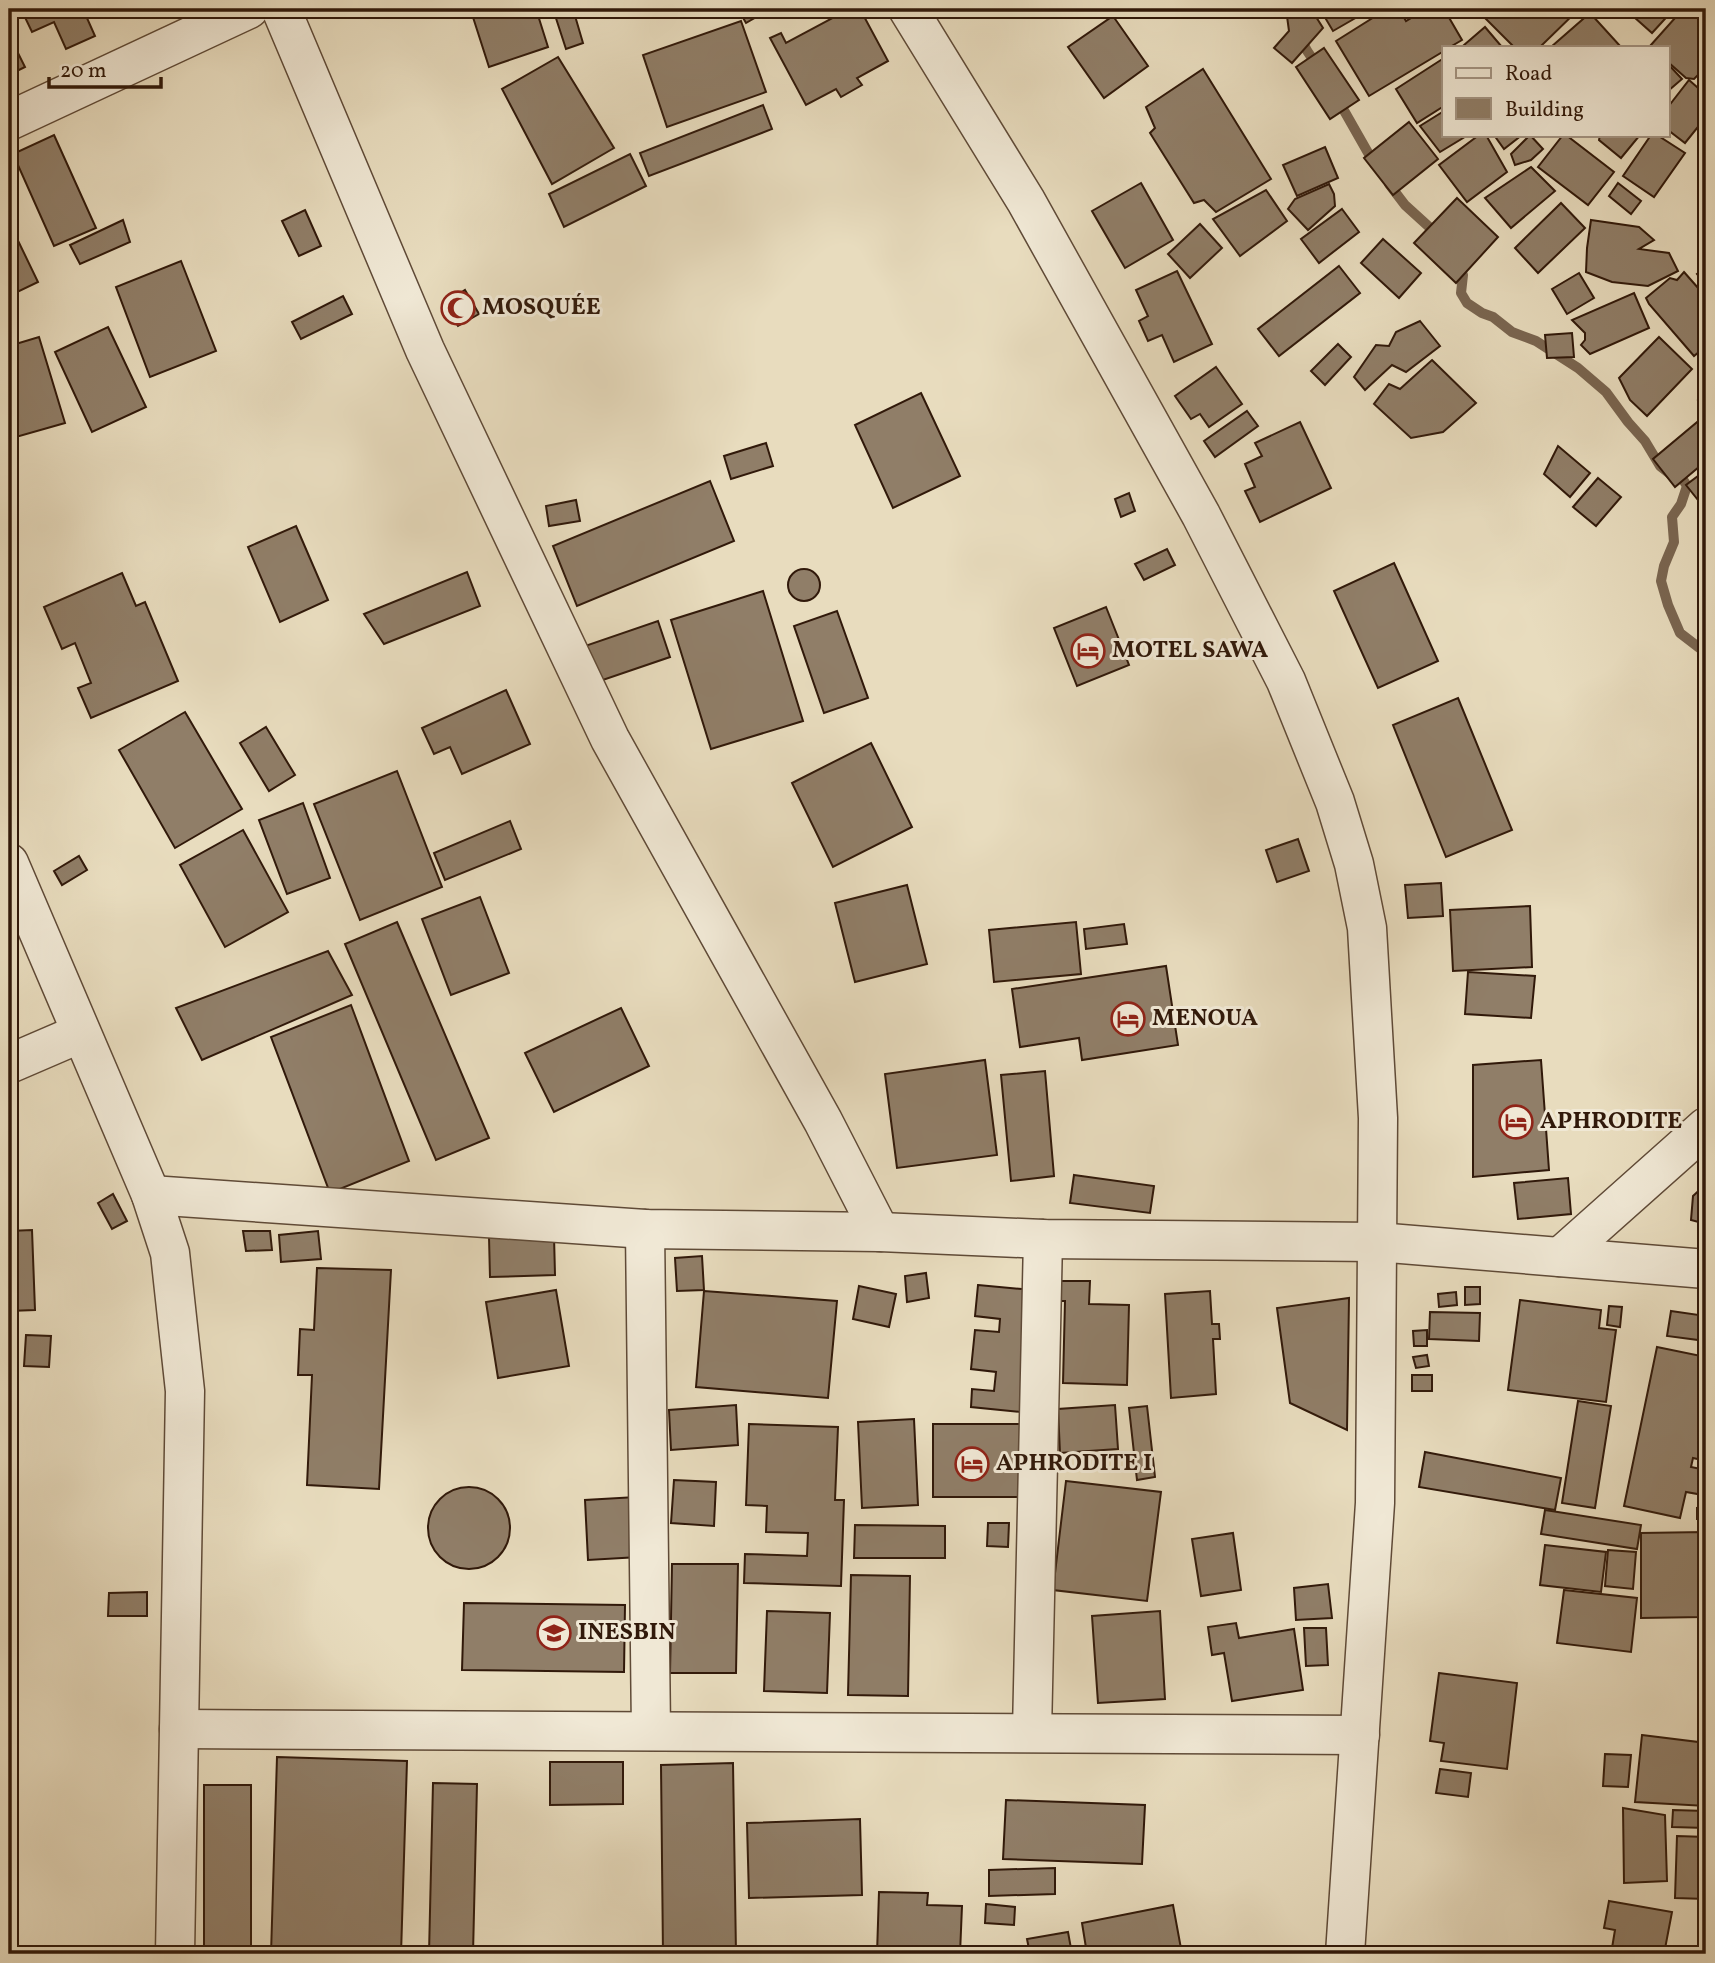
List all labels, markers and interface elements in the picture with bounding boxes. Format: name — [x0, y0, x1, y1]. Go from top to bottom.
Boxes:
scale bar — [49, 46, 161, 90]
legend — [1442, 46, 1670, 136]
text: 20 m — [60, 57, 106, 86]
text: Road — [1505, 60, 1552, 89]
text: Building — [1505, 96, 1584, 125]
mosque icon: MOSQUÉE — [439, 289, 477, 327]
place label: MOSQUÉE — [482, 291, 601, 325]
hotel icon: MOTEL SAWA — [1069, 632, 1107, 670]
place label: MOTEL SAWA — [1112, 634, 1268, 668]
hotel icon: MENOUA — [1109, 1000, 1147, 1038]
place label: MENOUA — [1152, 1002, 1258, 1036]
hotel icon: APHRODITE — [1497, 1103, 1535, 1141]
place label: APHRODITE — [1540, 1105, 1682, 1139]
hotel icon: APHRODITE I — [953, 1445, 991, 1483]
place label: APHRODITE I — [996, 1447, 1152, 1481]
school or university icon: INESBIN — [535, 1614, 573, 1652]
place label: INESBIN — [578, 1616, 676, 1650]

